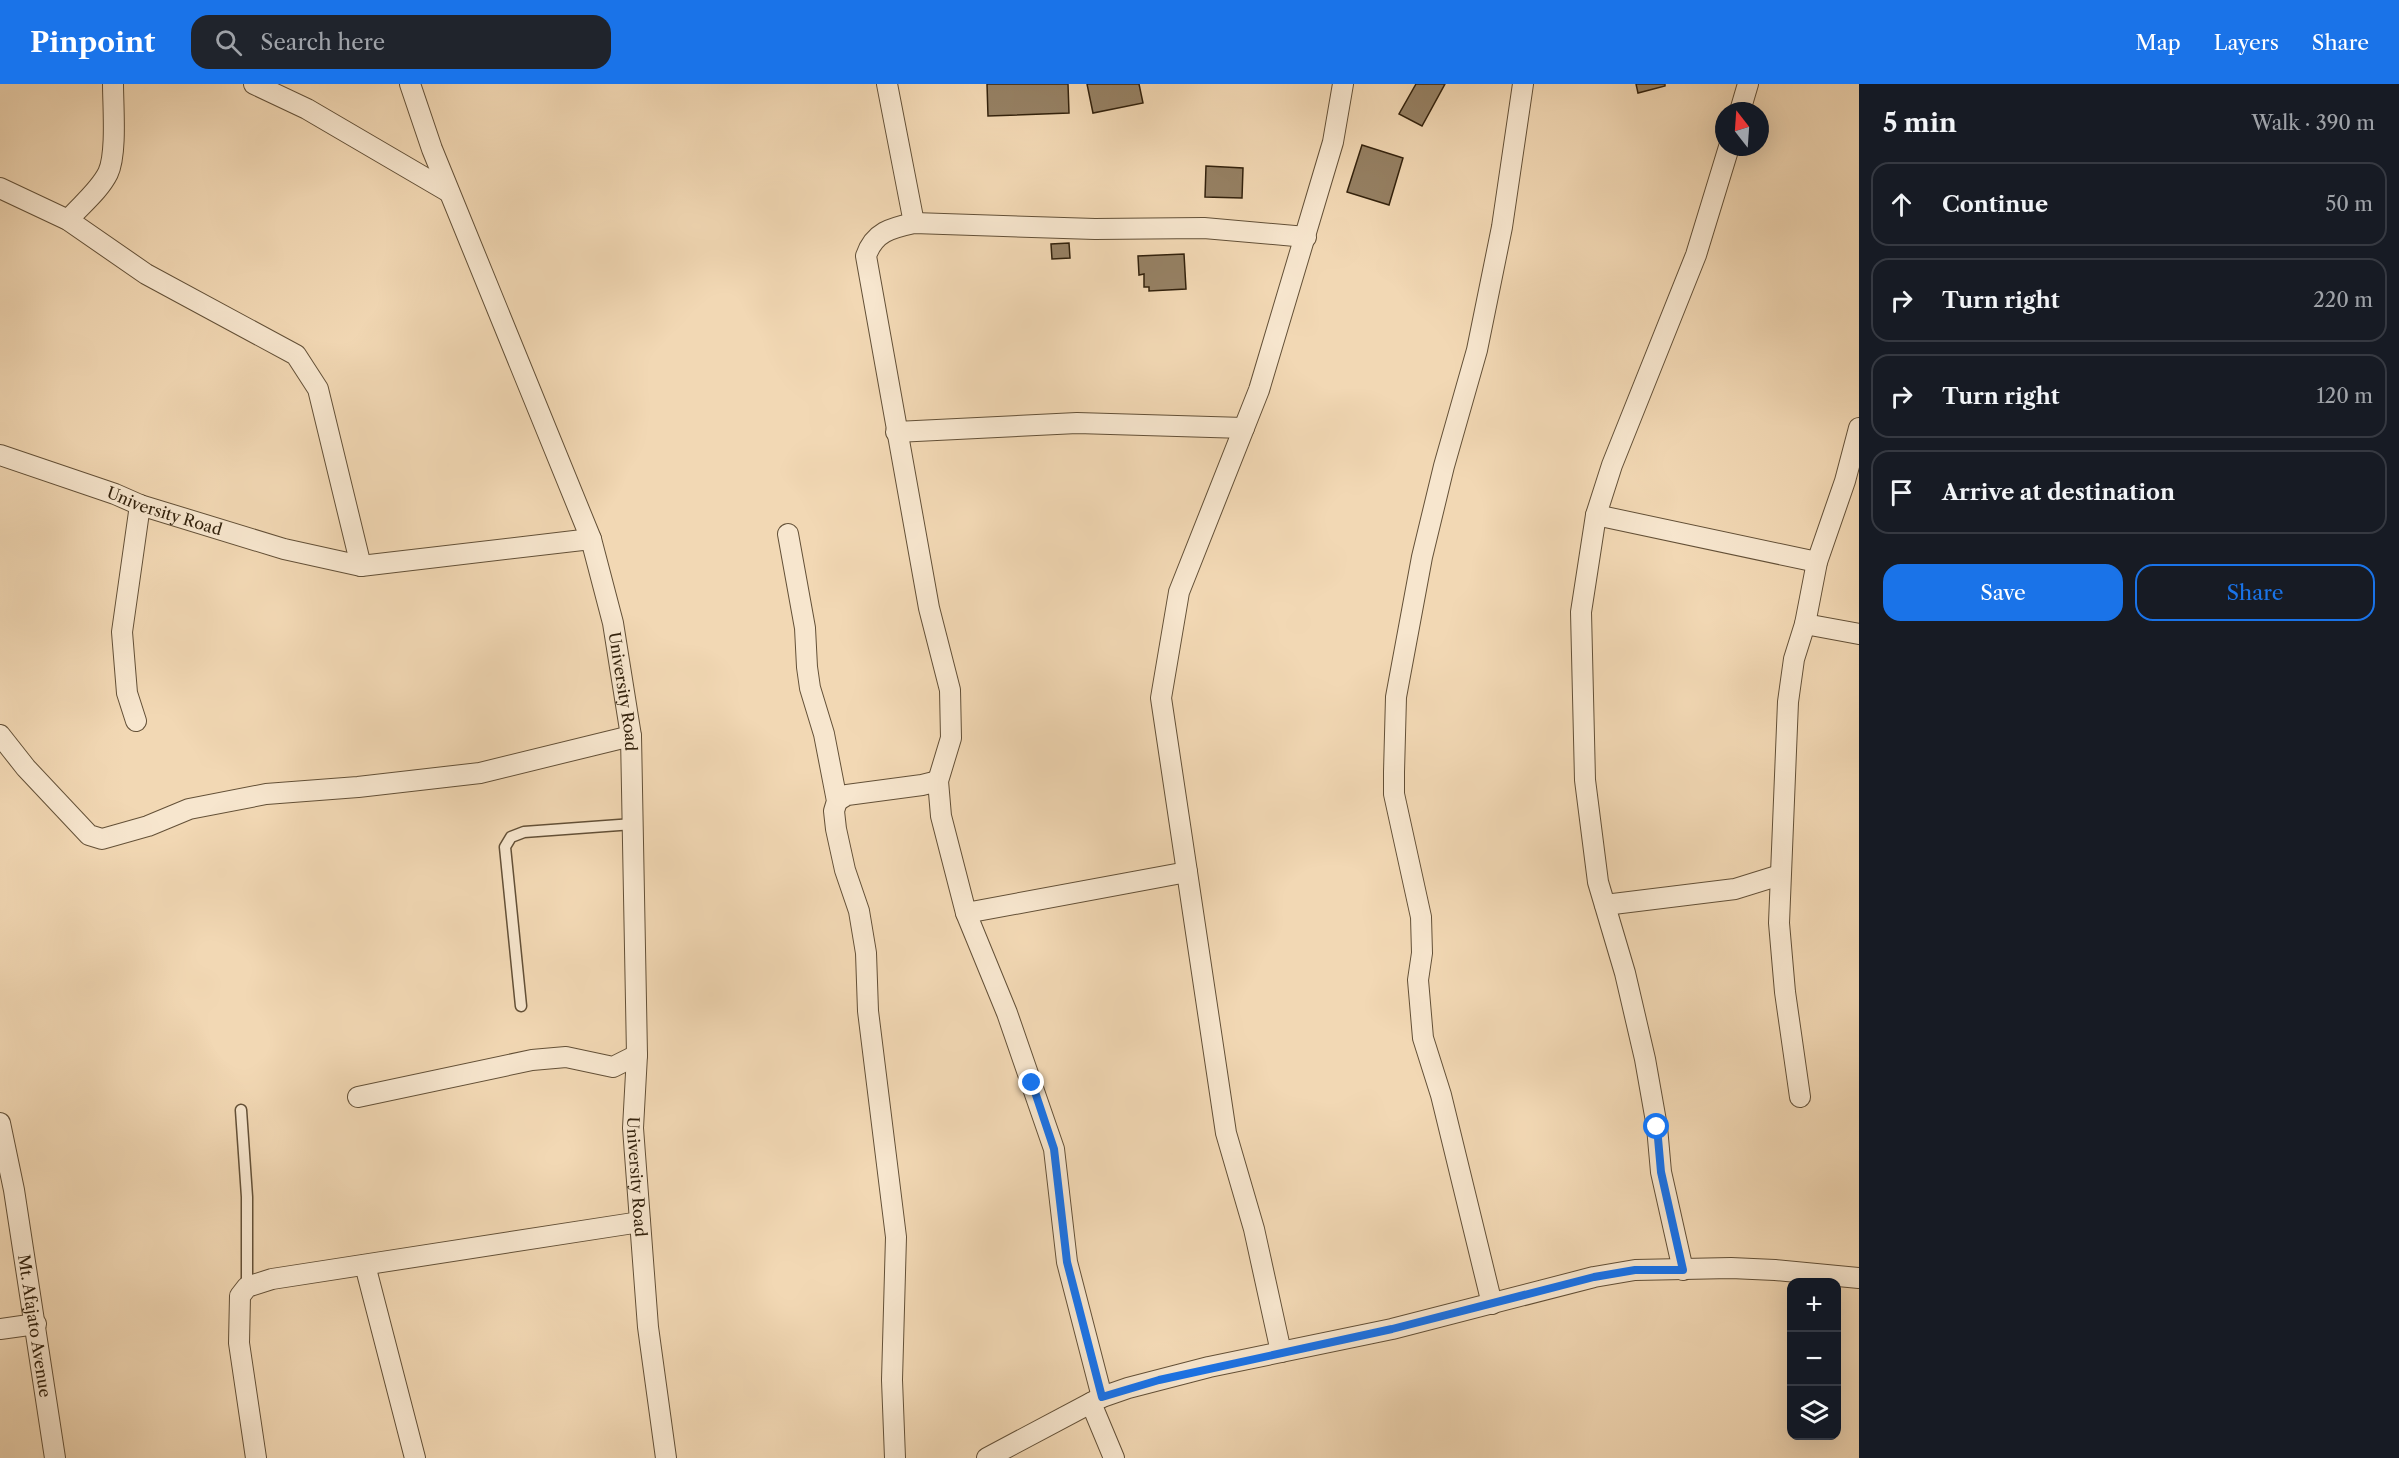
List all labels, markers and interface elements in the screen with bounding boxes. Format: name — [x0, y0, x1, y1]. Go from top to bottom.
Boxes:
search box — [191, 15, 611, 69]
text: Pinpoint — [30, 25, 155, 59]
icon: search — [212, 26, 245, 59]
text: Search here — [260, 29, 385, 56]
text: Map — [2136, 30, 2181, 55]
text: Layers — [2214, 30, 2279, 55]
text: Share — [2312, 30, 2369, 55]
north arrow — [1715, 102, 1769, 156]
text: 5 min — [1883, 107, 1957, 139]
text: Walk · 390 m — [2252, 111, 2375, 135]
icon: ahead — [1885, 188, 1918, 221]
text: Continue — [1942, 191, 2048, 218]
text: 50 m — [2326, 192, 2373, 216]
icon: right — [1885, 284, 1918, 317]
text: Turn right — [1942, 287, 2060, 314]
text: 220 m — [2313, 288, 2373, 312]
icon: right — [1885, 380, 1918, 413]
text: Turn right — [1942, 383, 2060, 410]
text: 120 m — [2316, 384, 2373, 408]
icon: arrive — [1885, 476, 1918, 509]
text: Arrive at destination — [1942, 479, 2175, 506]
street label: University Road — [105, 482, 225, 540]
button: Save — [1883, 564, 2123, 621]
button: Share — [2135, 564, 2375, 621]
street label: University Road — [605, 631, 641, 752]
route end — [1018, 1069, 1044, 1095]
route start — [1643, 1113, 1669, 1139]
street label: University Road — [623, 1116, 651, 1238]
street label: Mt. Afajato Avenue — [14, 1253, 56, 1399]
map controls — [1787, 1278, 1841, 1440]
button: + — [1787, 1278, 1841, 1332]
button: − — [1787, 1332, 1841, 1386]
button: layers — [1787, 1386, 1841, 1440]

